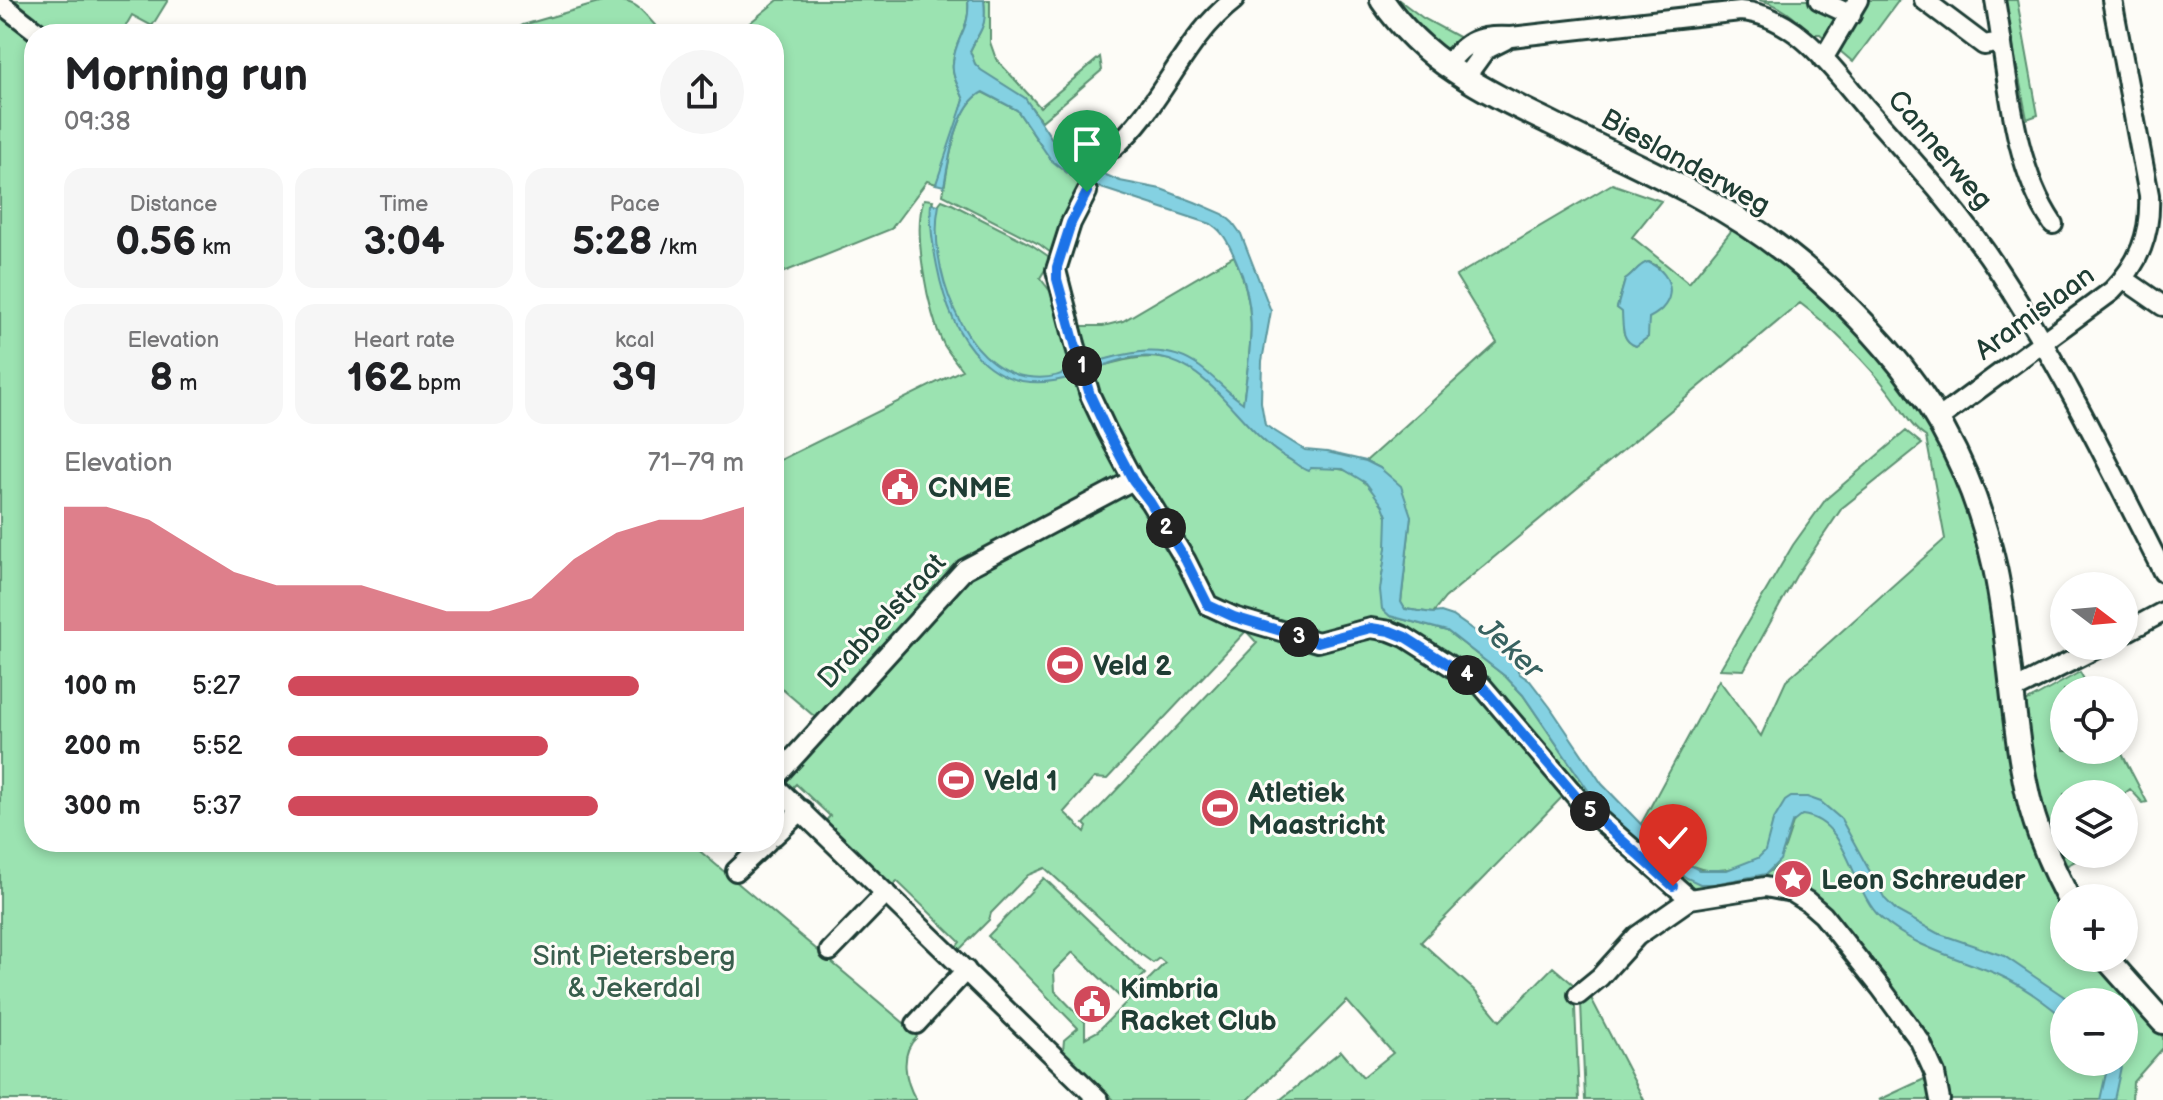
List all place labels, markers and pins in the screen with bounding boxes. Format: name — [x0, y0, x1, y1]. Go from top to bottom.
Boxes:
pin — [1053, 110, 1121, 192]
pin: 1 — [1062, 346, 1102, 386]
public building icon: CNME — [879, 466, 921, 508]
place label: CNME — [928, 472, 1011, 505]
pin: 2 — [1146, 508, 1186, 548]
pin: 3 — [1279, 617, 1319, 657]
sports icon: Veld 2 — [1044, 644, 1086, 686]
place label: Veld 2 — [1093, 650, 1172, 683]
pin: 4 — [1447, 655, 1487, 695]
sports icon: Veld 1 — [935, 759, 977, 801]
place label: Veld 1 — [984, 765, 1058, 798]
place label: Atletiek Maastricht — [1247, 777, 1385, 842]
sports icon: Atletiek Maastricht — [1199, 787, 1241, 829]
pin: 5 — [1570, 791, 1610, 831]
pin — [1639, 804, 1707, 886]
place icon: Leon Schreuder — [1772, 858, 1814, 900]
place label: Leon Schreuder — [1821, 864, 2026, 897]
place label: Kimbria Racket Club — [1120, 973, 1277, 1038]
public building icon: Kimbria Racket Club — [1071, 983, 1113, 1025]

